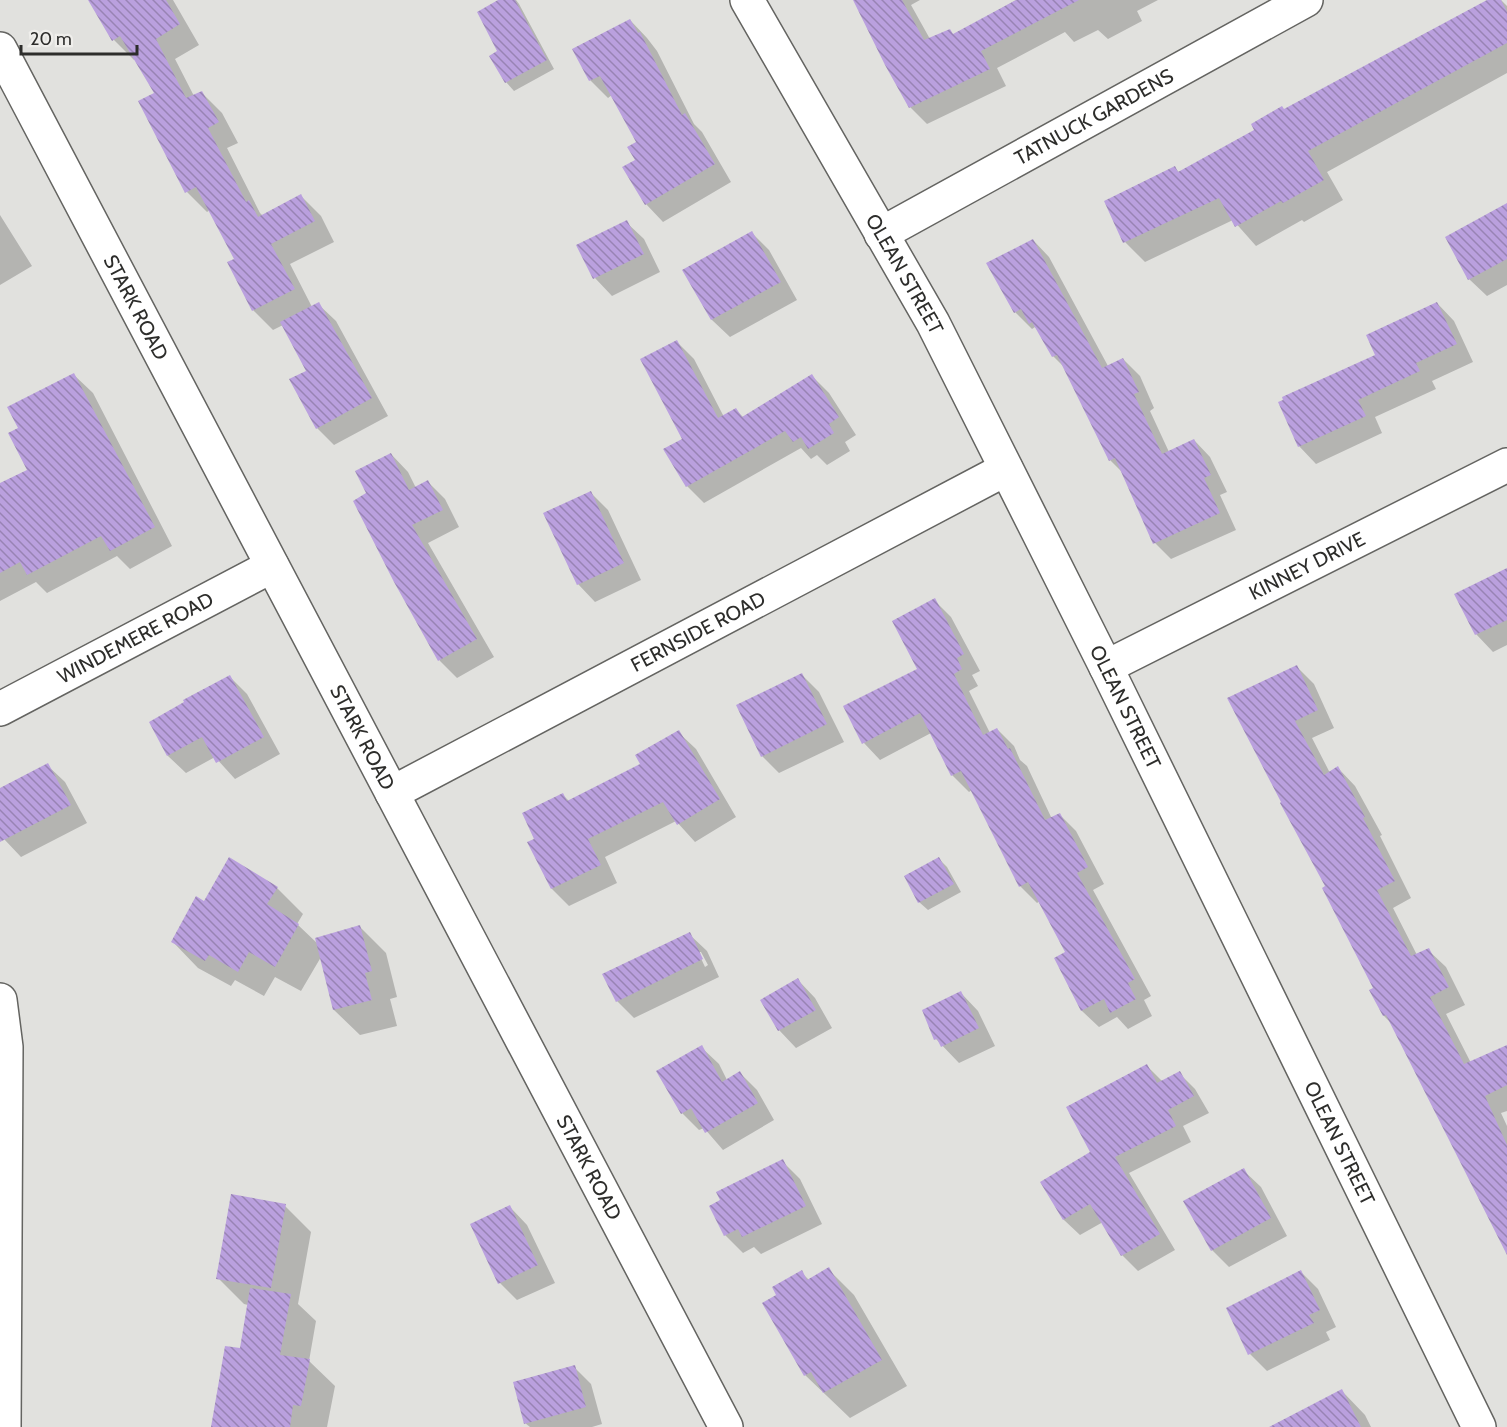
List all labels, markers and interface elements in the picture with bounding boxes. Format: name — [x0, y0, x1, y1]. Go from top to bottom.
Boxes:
scale bar — [21, 18, 136, 56]
text: 20 m — [30, 28, 72, 50]
street label: TATNUCK GARDENS — [1010, 63, 1178, 170]
street label: OLEAN STREET — [861, 209, 949, 338]
street label: STARK ROAD — [99, 251, 174, 364]
street label: KINNEY DRIVE — [1245, 527, 1369, 605]
street label: FERNSIDE ROAD — [627, 586, 769, 677]
street label: WINDEMERE ROAD — [53, 587, 217, 689]
street label: OLEAN STREET — [1085, 641, 1166, 773]
street label: STARK ROAD — [325, 681, 400, 794]
street label: OLEAN STREET — [1299, 1077, 1380, 1209]
street label: STARK ROAD — [552, 1111, 627, 1224]

